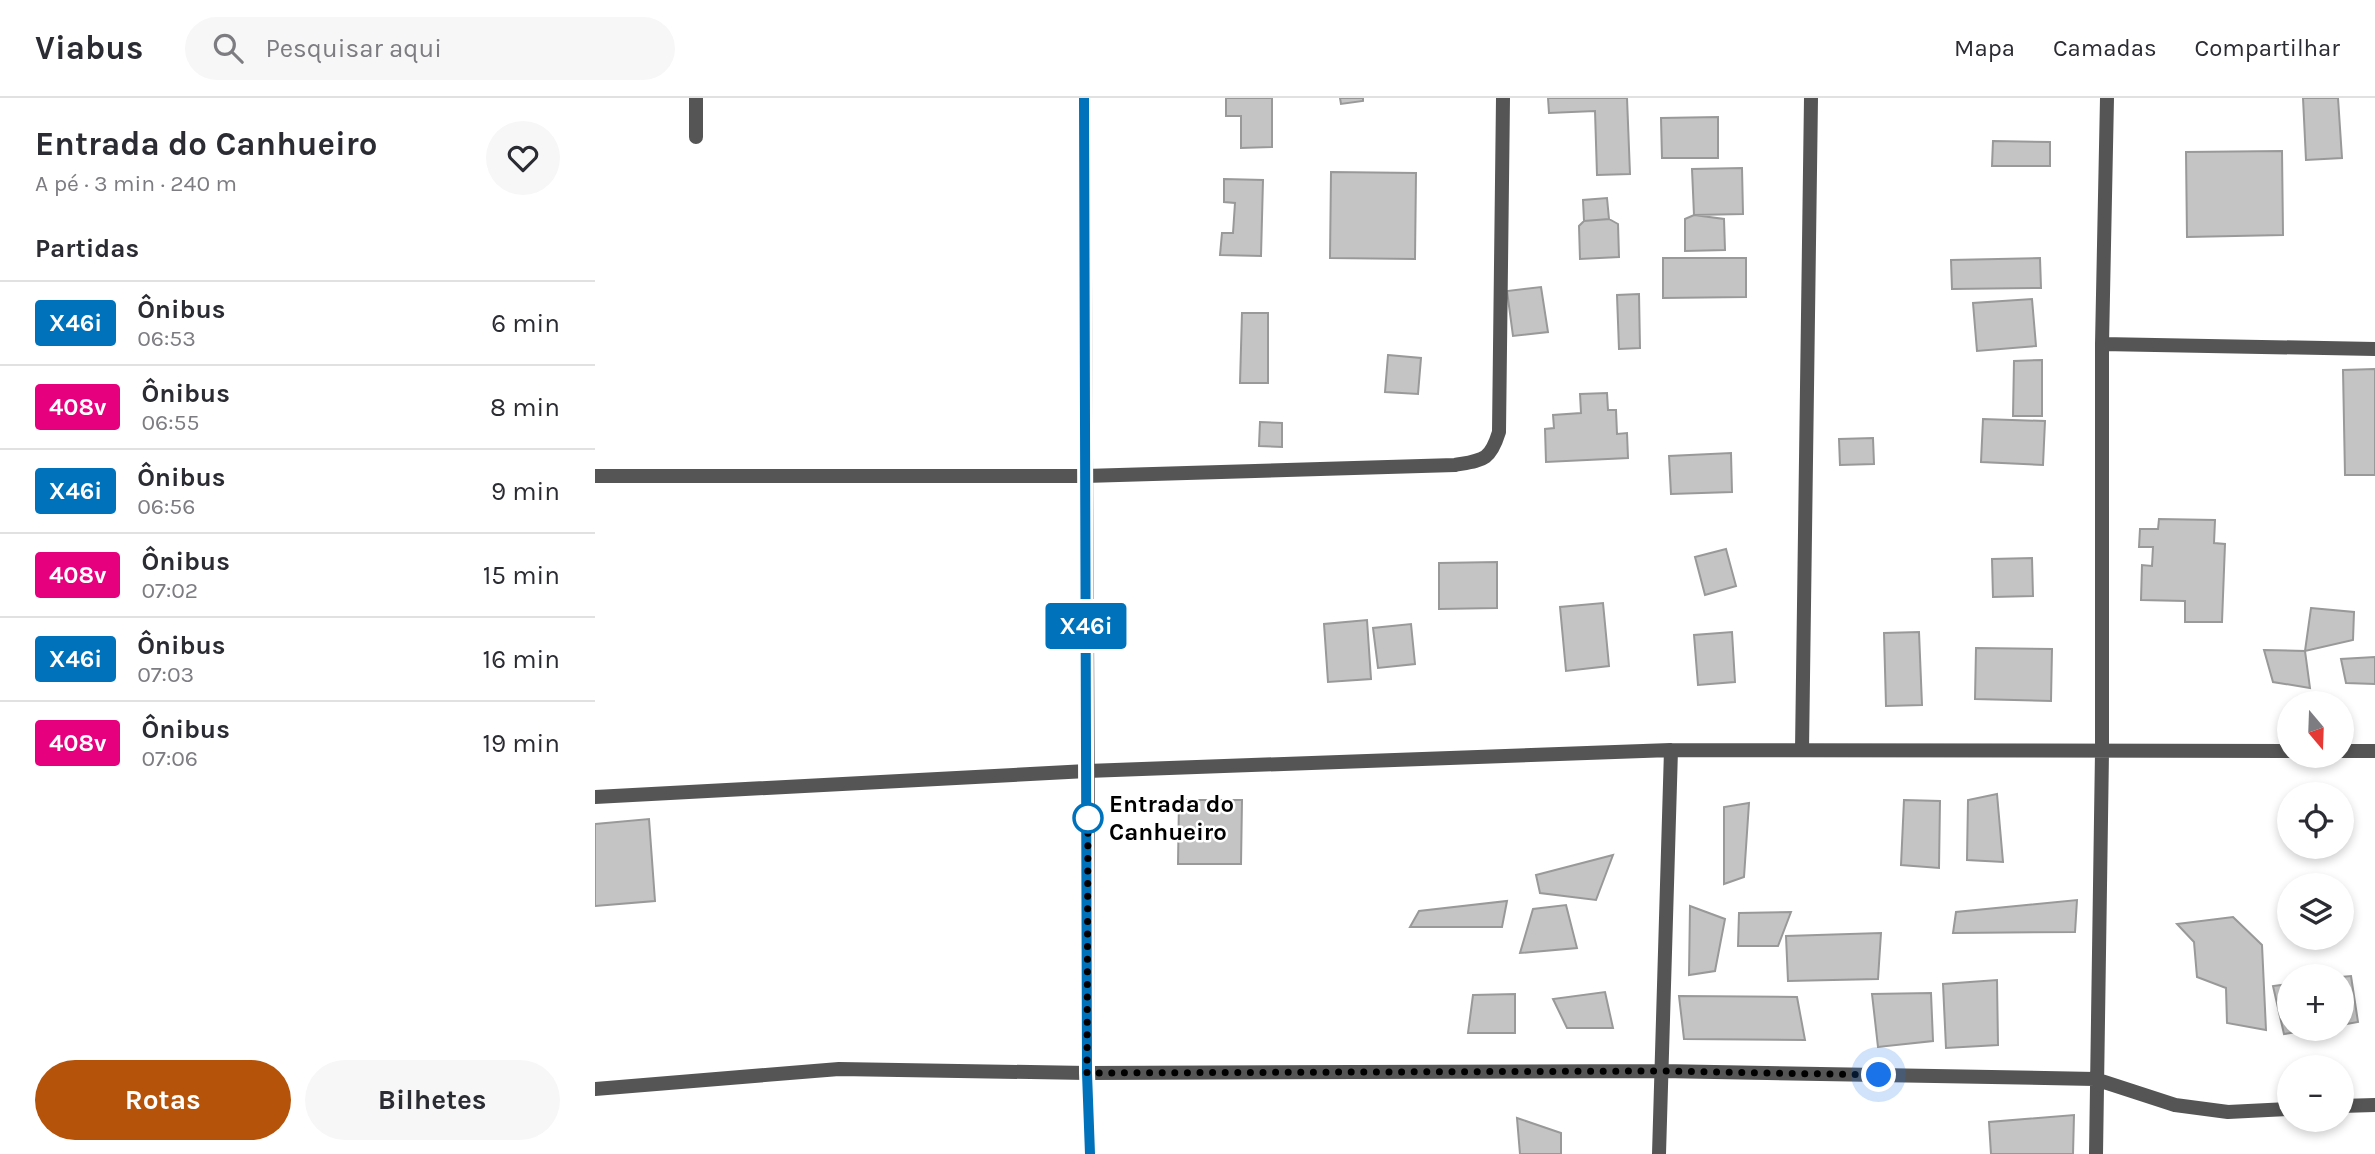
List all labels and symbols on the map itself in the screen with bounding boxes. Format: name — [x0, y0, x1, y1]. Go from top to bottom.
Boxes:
line badge: X46i — [1037, 603, 1135, 649]
north arrow — [2277, 691, 2354, 768]
place label: Entrada do Canhueiro — [1109, 790, 1234, 846]
marker: Entrada do Canhueiro — [1073, 803, 1103, 833]
your location — [1861, 1057, 1896, 1092]

